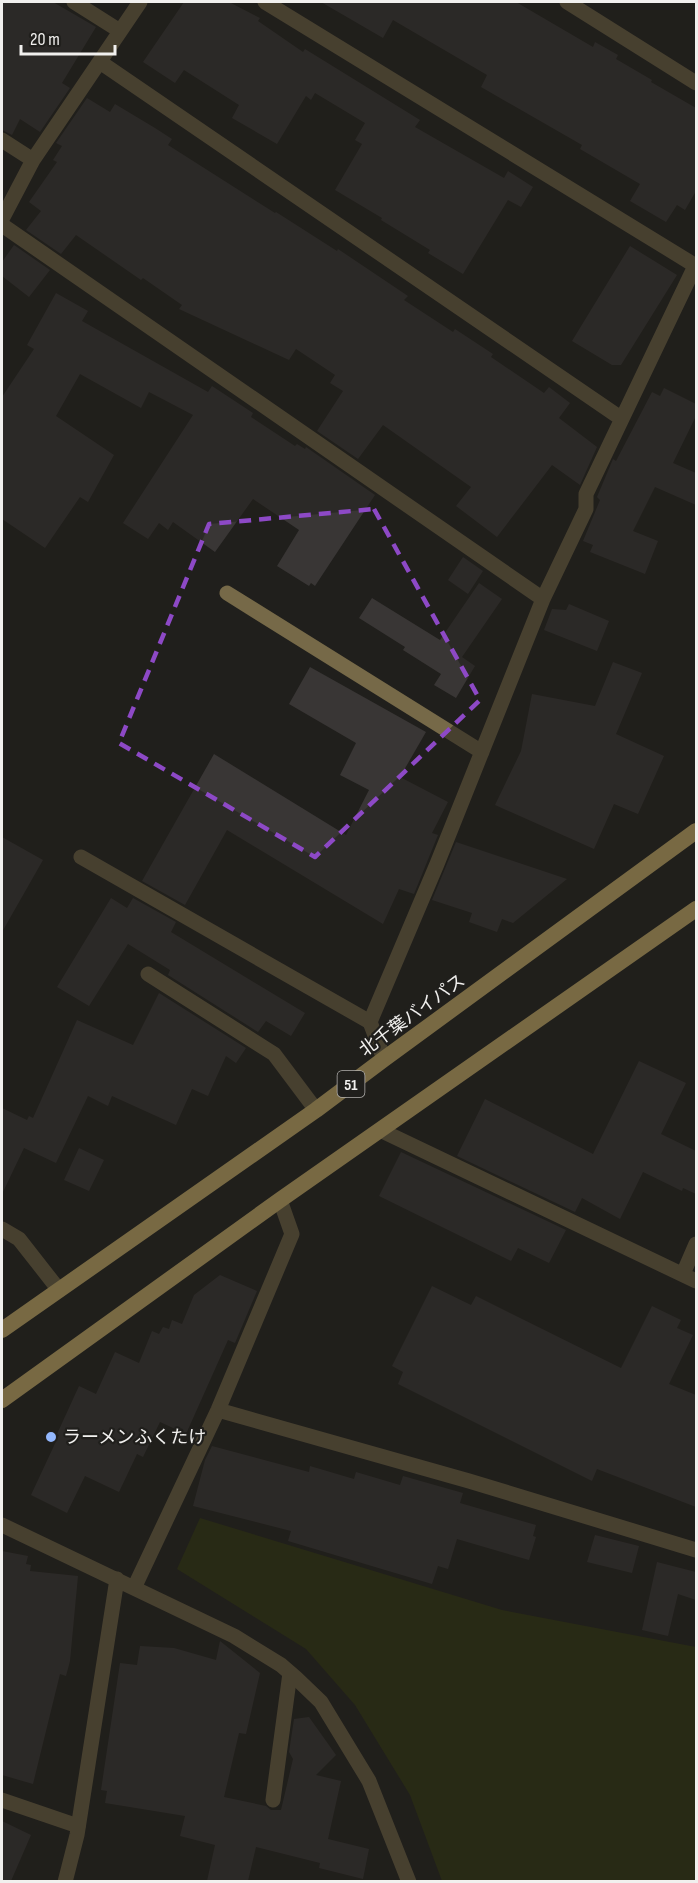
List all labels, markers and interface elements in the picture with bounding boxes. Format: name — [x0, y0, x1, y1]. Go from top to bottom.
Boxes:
scale bar — [21, 18, 116, 56]
text: 20 m — [30, 29, 60, 50]
street label: 北千葉バイパス — [355, 970, 469, 1061]
road number: 51 — [338, 1071, 364, 1097]
place label: ラーメンふくたけ — [63, 1427, 206, 1448]
marker: ラーメンふくたけ — [44, 1430, 58, 1444]

